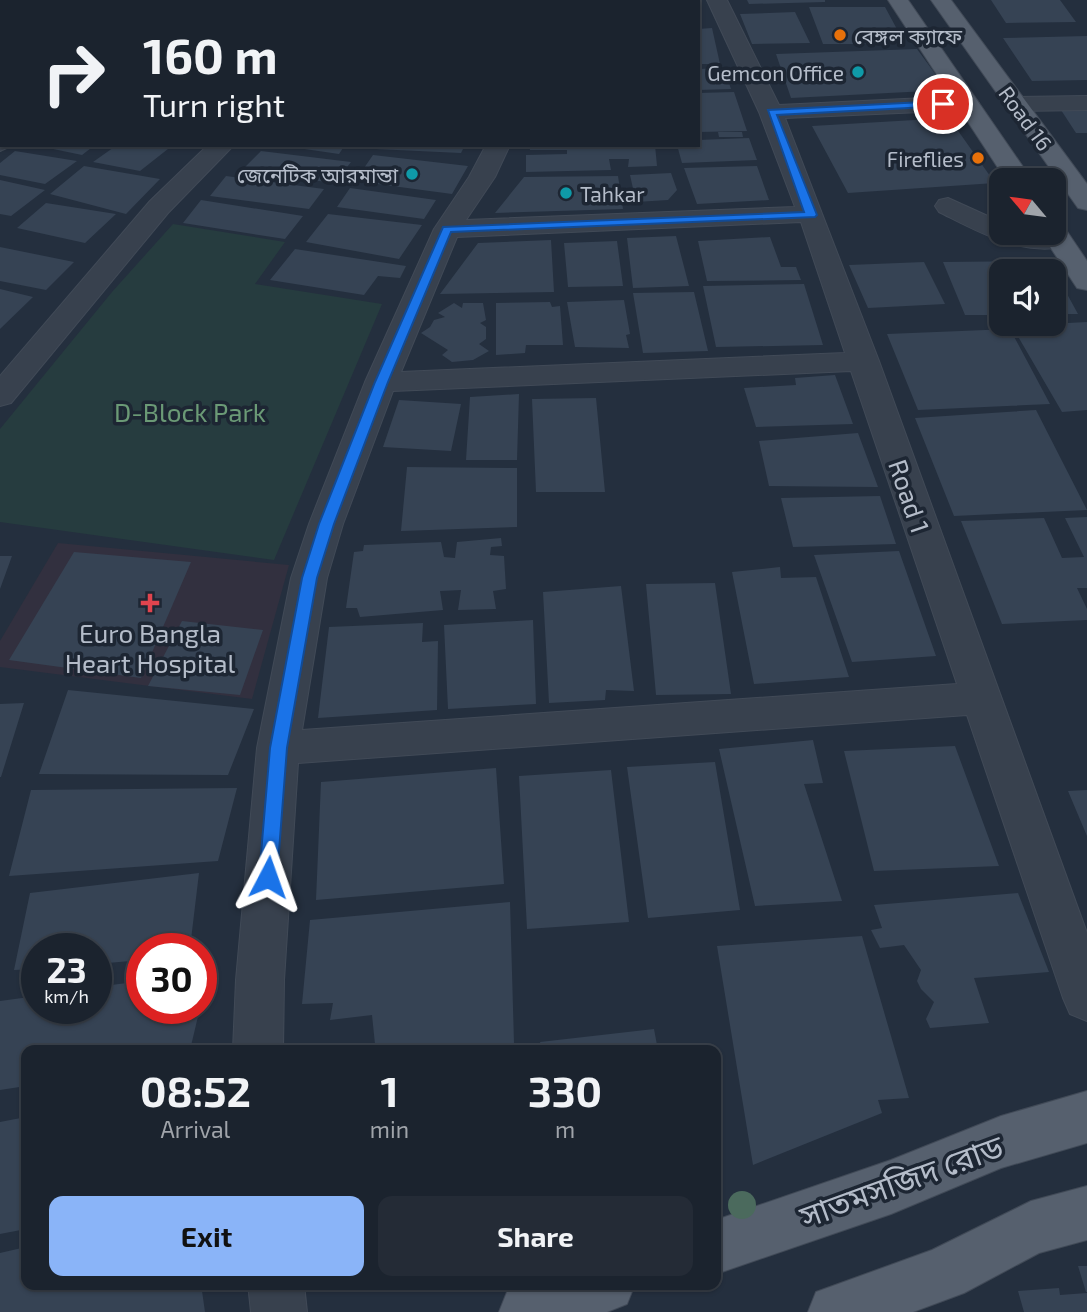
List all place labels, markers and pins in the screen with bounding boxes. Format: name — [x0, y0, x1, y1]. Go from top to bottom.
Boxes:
place label: বেঙ্গল ক্যাফে — [854, 23, 962, 48]
marker: বেঙ্গল ক্যাফে — [832, 27, 848, 43]
place label: Gemcon Office — [707, 60, 844, 85]
marker: Gemcon Office — [850, 64, 866, 80]
pin — [913, 74, 973, 134]
place label: Fireflies — [887, 146, 964, 171]
marker: Fireflies — [970, 150, 986, 166]
place label: জেনেটিক আরমান্তা — [237, 162, 398, 187]
marker: জেনেটিক আরমান্তা — [404, 166, 420, 182]
place label: Tahkar — [580, 181, 645, 206]
marker: Tahkar — [558, 185, 574, 201]
marker: Euro Bangla Heart Hospital — [140, 593, 160, 613]
place label: Euro Bangla Heart Hospital — [65, 617, 236, 678]

